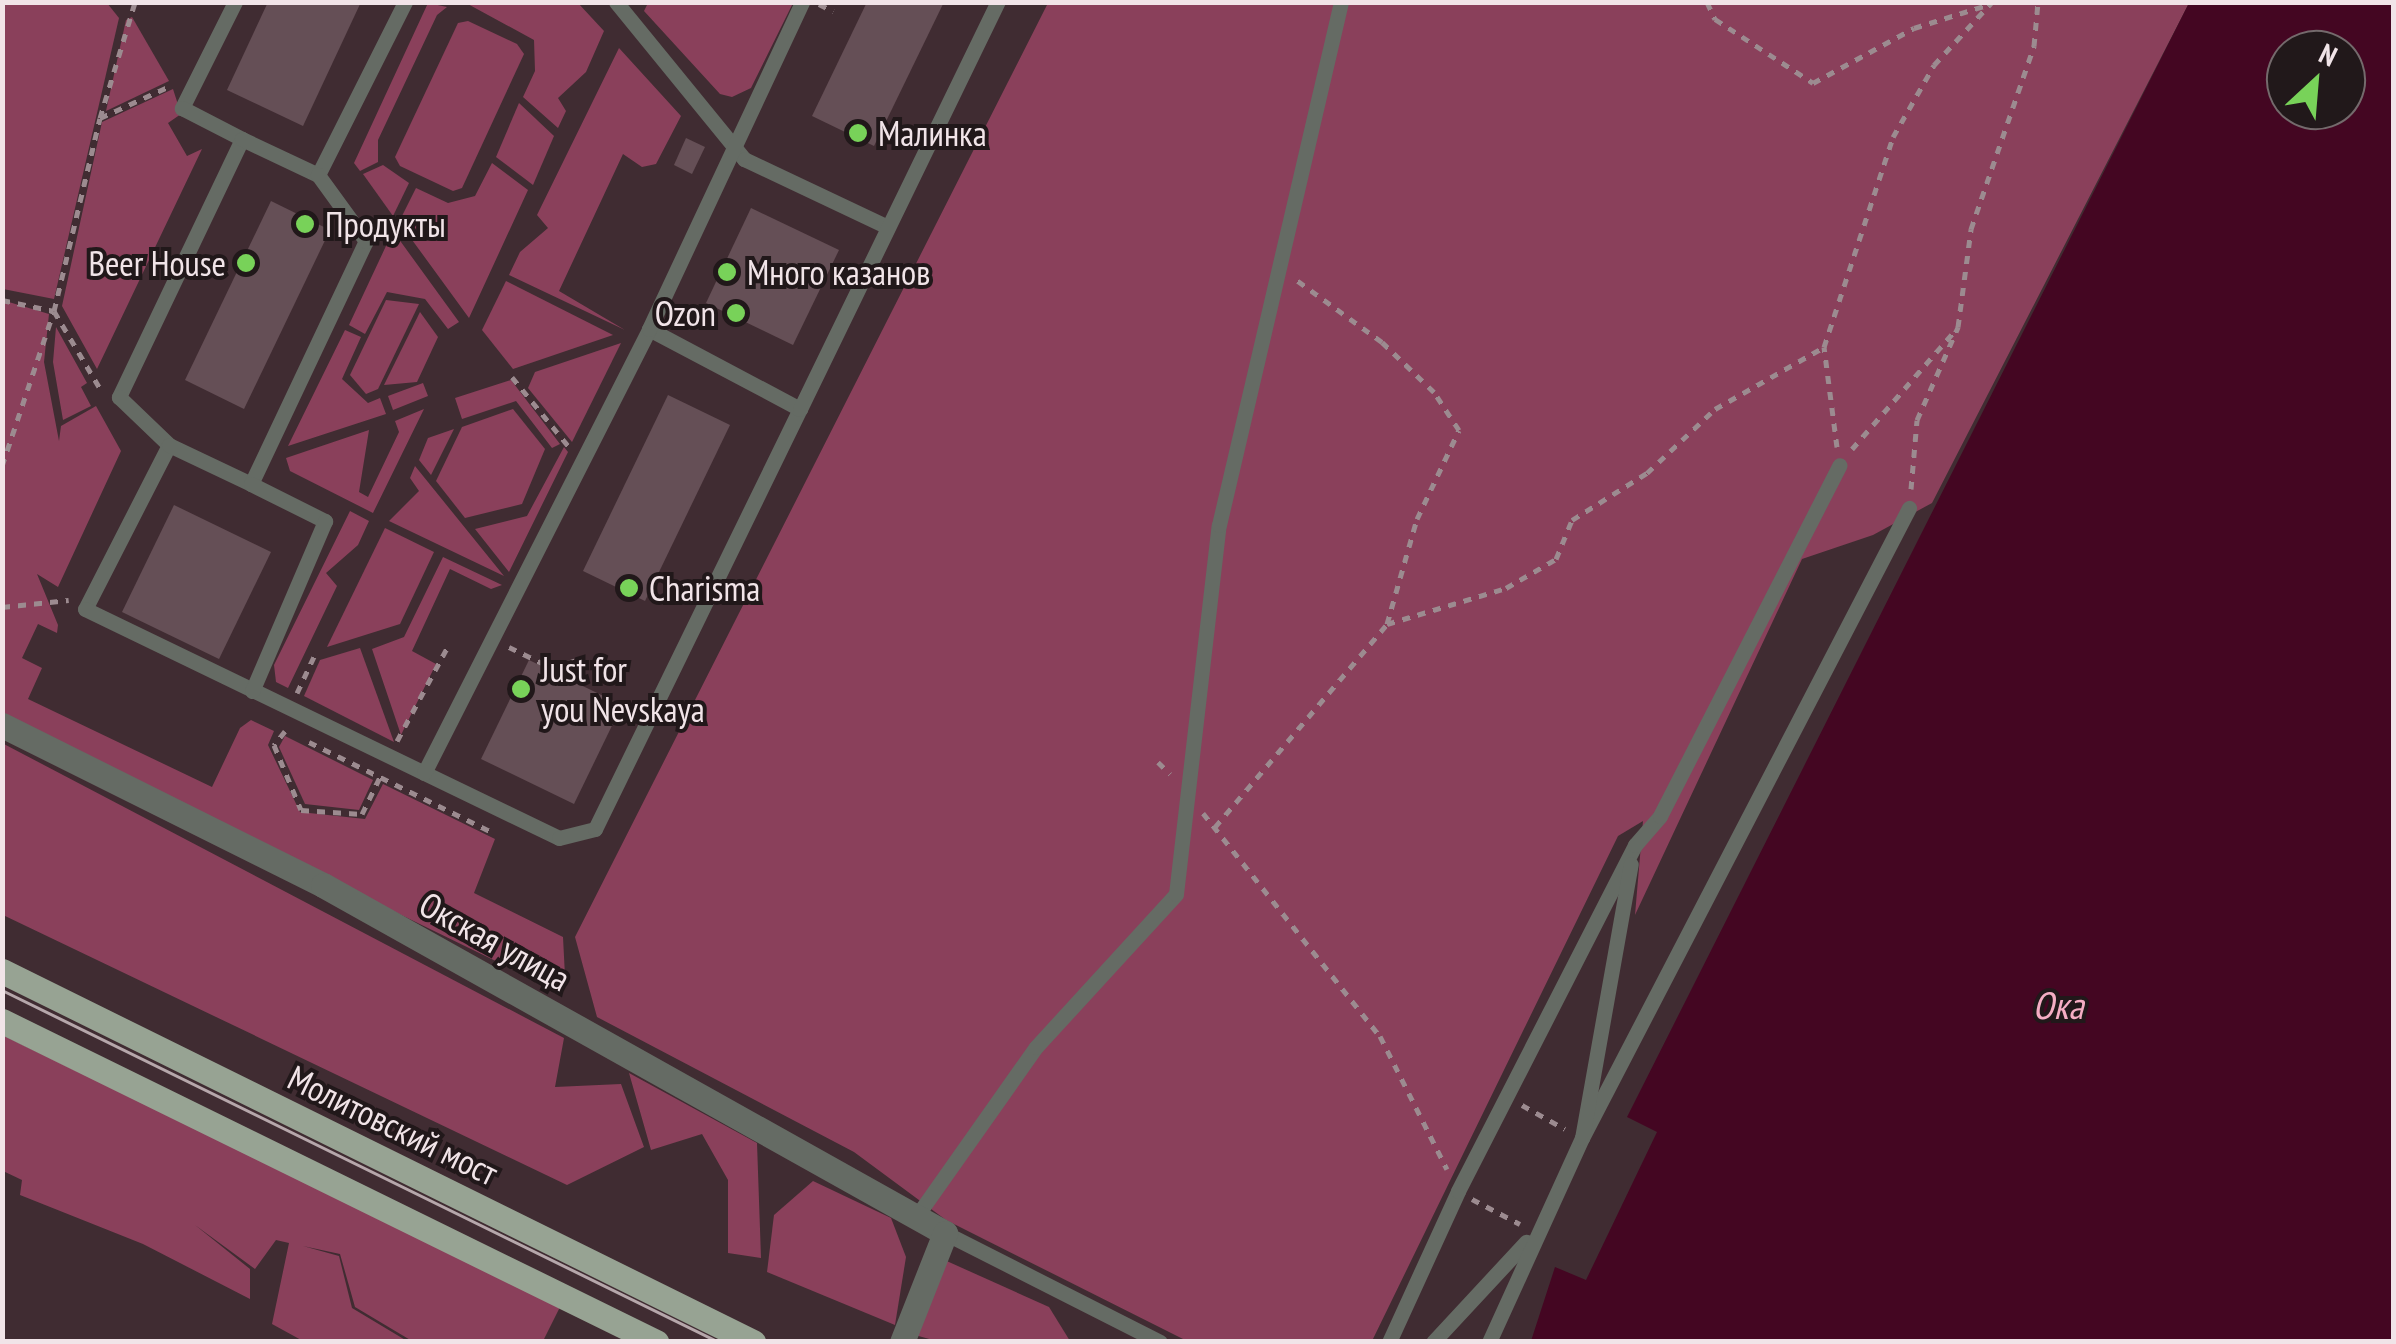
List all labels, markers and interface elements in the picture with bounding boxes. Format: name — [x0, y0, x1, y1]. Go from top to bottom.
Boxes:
north arrow — [2266, 30, 2366, 130]
text: N — [2314, 34, 2343, 74]
place label: Малинка — [878, 112, 987, 154]
marker: Малинка — [847, 122, 869, 144]
place label: Продукты — [325, 203, 446, 245]
marker: Продукты — [294, 213, 316, 235]
place label: Beer House — [89, 242, 226, 284]
place label: Много казанов — [747, 251, 930, 293]
marker: Beer House — [235, 252, 257, 274]
marker: Много казанов — [716, 261, 738, 283]
place label: Ozon — [655, 292, 716, 334]
marker: Ozon — [725, 302, 747, 324]
place label: Charisma — [649, 567, 760, 609]
marker: Charisma — [618, 577, 640, 599]
place label: Just for you Nevskaya — [541, 648, 705, 730]
marker: Just for you Nevskaya — [510, 678, 532, 700]
street label: Окская улица — [413, 883, 577, 999]
water label: Ока — [2033, 982, 2083, 1028]
street label: Молитовский мост — [281, 1056, 505, 1194]

